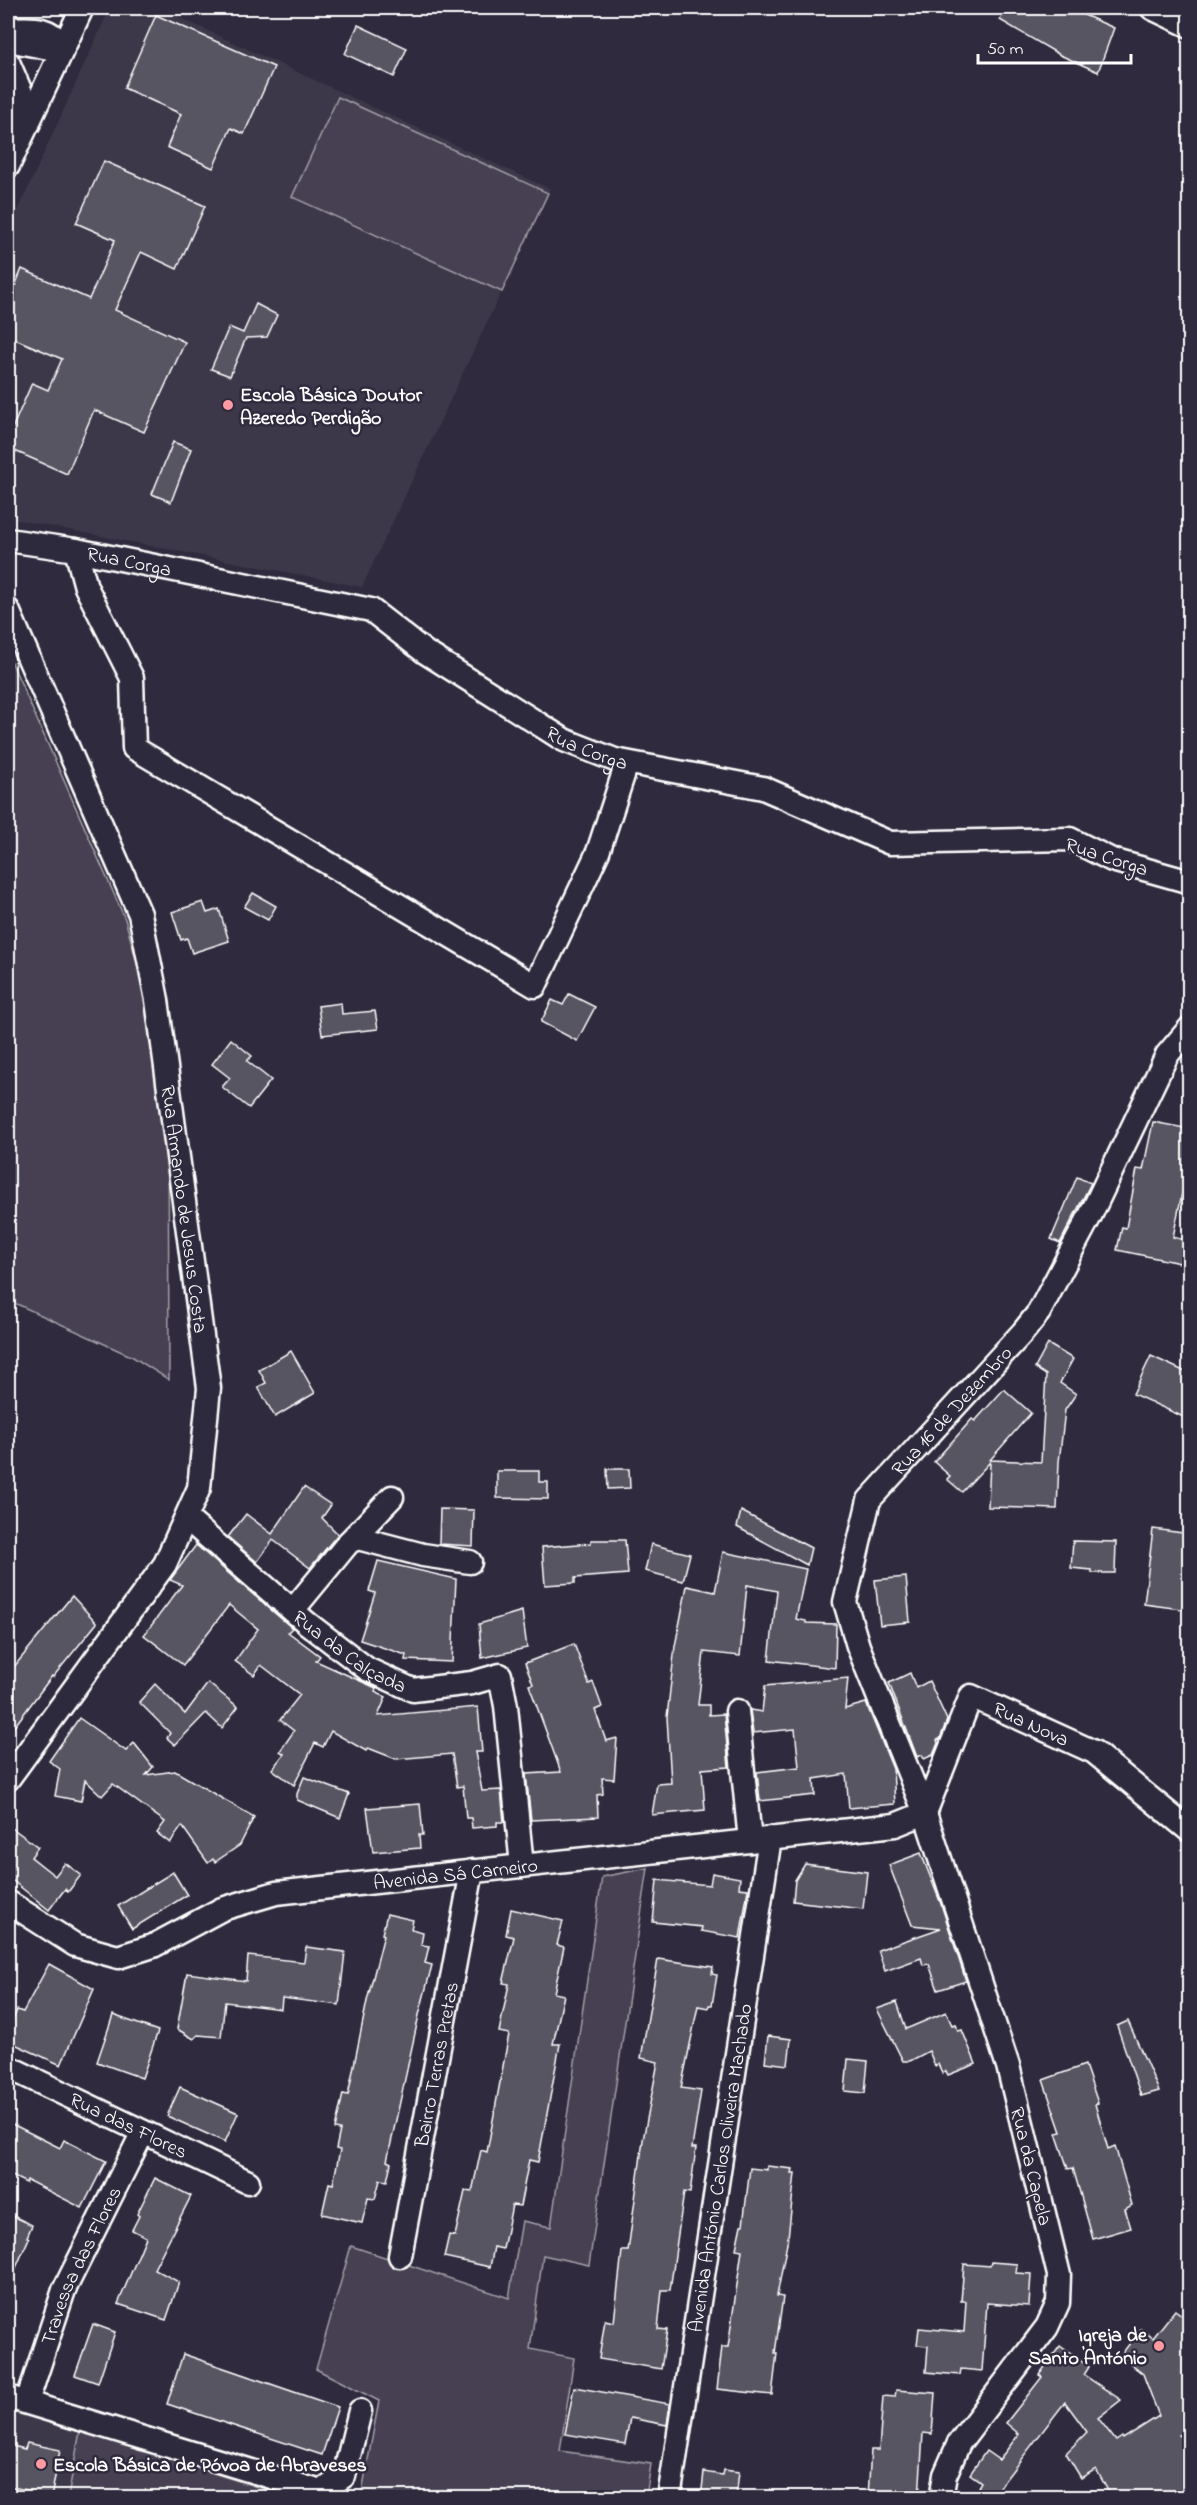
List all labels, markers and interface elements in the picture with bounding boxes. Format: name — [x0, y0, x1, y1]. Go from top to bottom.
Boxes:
scale bar — [978, 27, 1131, 65]
text: 50 m — [987, 37, 1024, 63]
place label: Escola Básica Doutor Azeredo Perdigão — [240, 382, 423, 435]
marker: Escola Básica Doutor Azeredo Perdigão — [221, 398, 235, 412]
street label: Rua Corga — [84, 541, 174, 586]
street label: Rua Corga — [539, 720, 629, 779]
street label: Rua Corga — [1061, 831, 1151, 886]
street label: Rua Armando de Jesus Costa — [152, 1084, 213, 1335]
street label: Rua 16 de Dezembro — [886, 1340, 1020, 1483]
street label: Rua da Calçada — [285, 1605, 410, 1702]
street label: Rua Nova — [988, 1696, 1073, 1756]
street label: Avenida Sá Carneiro — [372, 1852, 539, 1899]
street label: Bairro Terras Pretas — [408, 1980, 468, 2151]
street label: Avenida António Carlos Oliveira Machado — [683, 2002, 761, 2335]
street label: Rua das Flores — [64, 2087, 192, 2168]
street label: Rua da Capela — [1001, 2104, 1058, 2229]
street label: Travessa das Flores — [35, 2182, 131, 2349]
place label: Igreja de Santo António — [1028, 2322, 1148, 2374]
marker: Igreja de Santo António — [1152, 2339, 1166, 2353]
place label: Escola Básica de Póvoa de Abraveses — [53, 2452, 367, 2481]
marker: Escola Básica de Póvoa de Abraveses — [34, 2457, 48, 2471]

